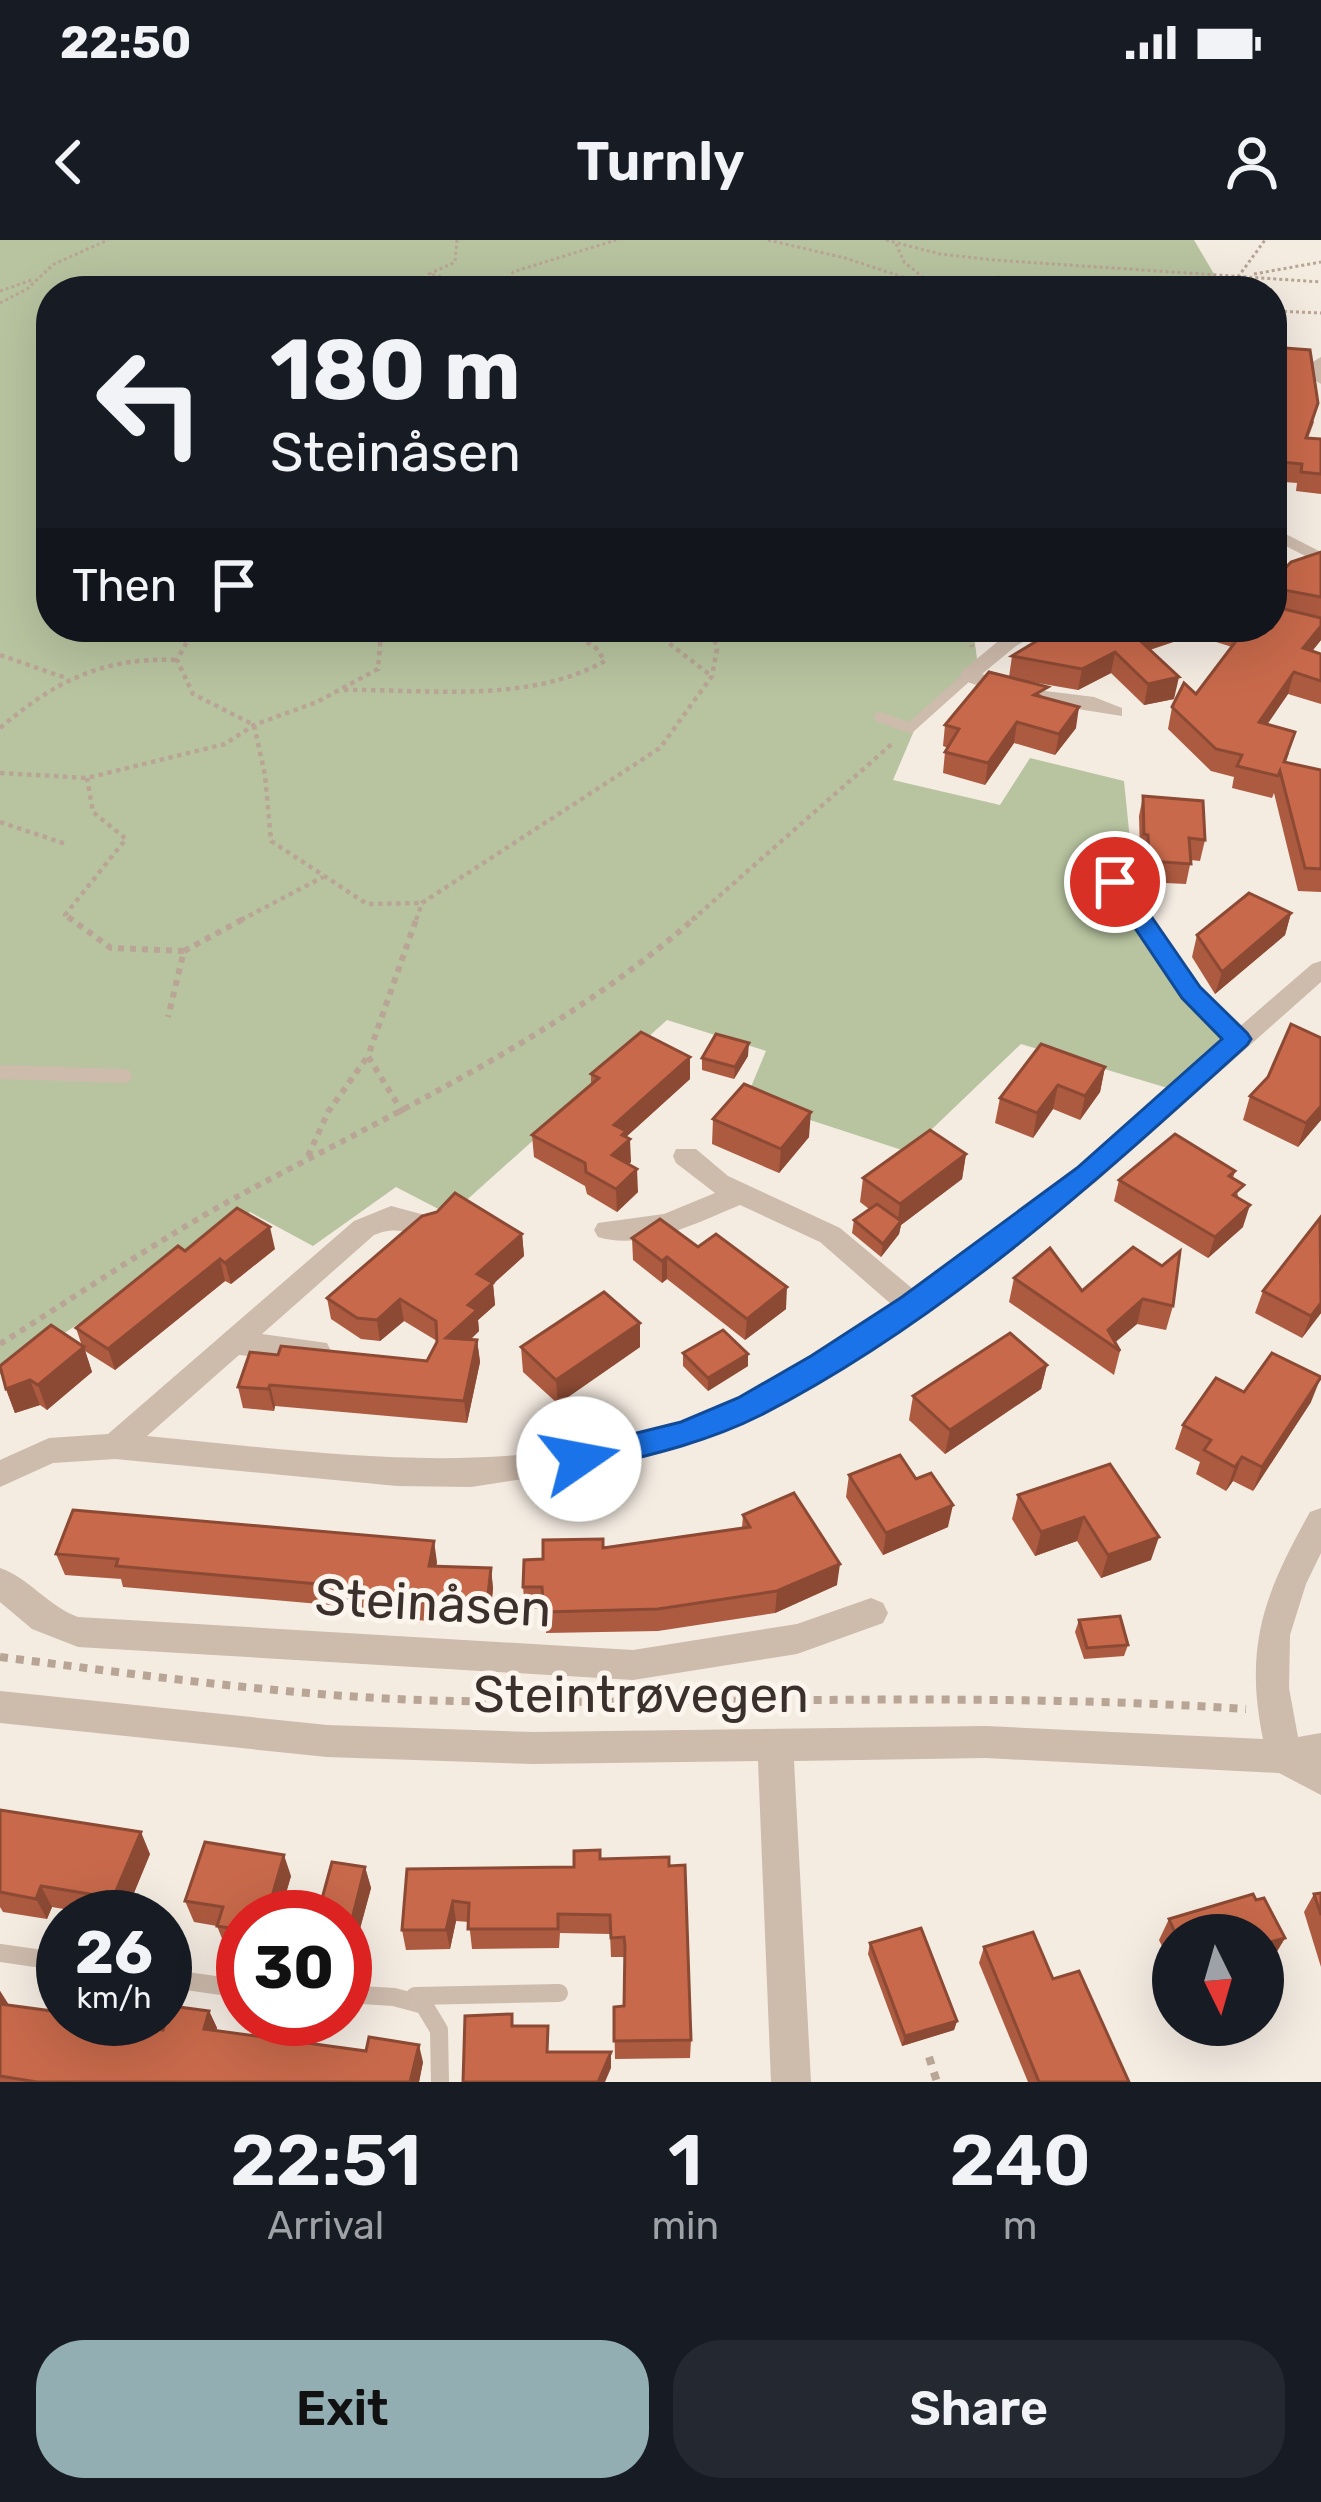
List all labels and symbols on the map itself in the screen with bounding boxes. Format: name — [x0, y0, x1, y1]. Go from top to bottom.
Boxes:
pin — [1064, 831, 1166, 933]
position arrow — [516, 1396, 642, 1522]
street label: Steinåsen — [313, 1566, 553, 1640]
street label: Steintrøvegen — [473, 1664, 809, 1725]
speed limit sign: 30 — [216, 1890, 372, 2046]
north arrow — [1152, 1914, 1284, 2046]

